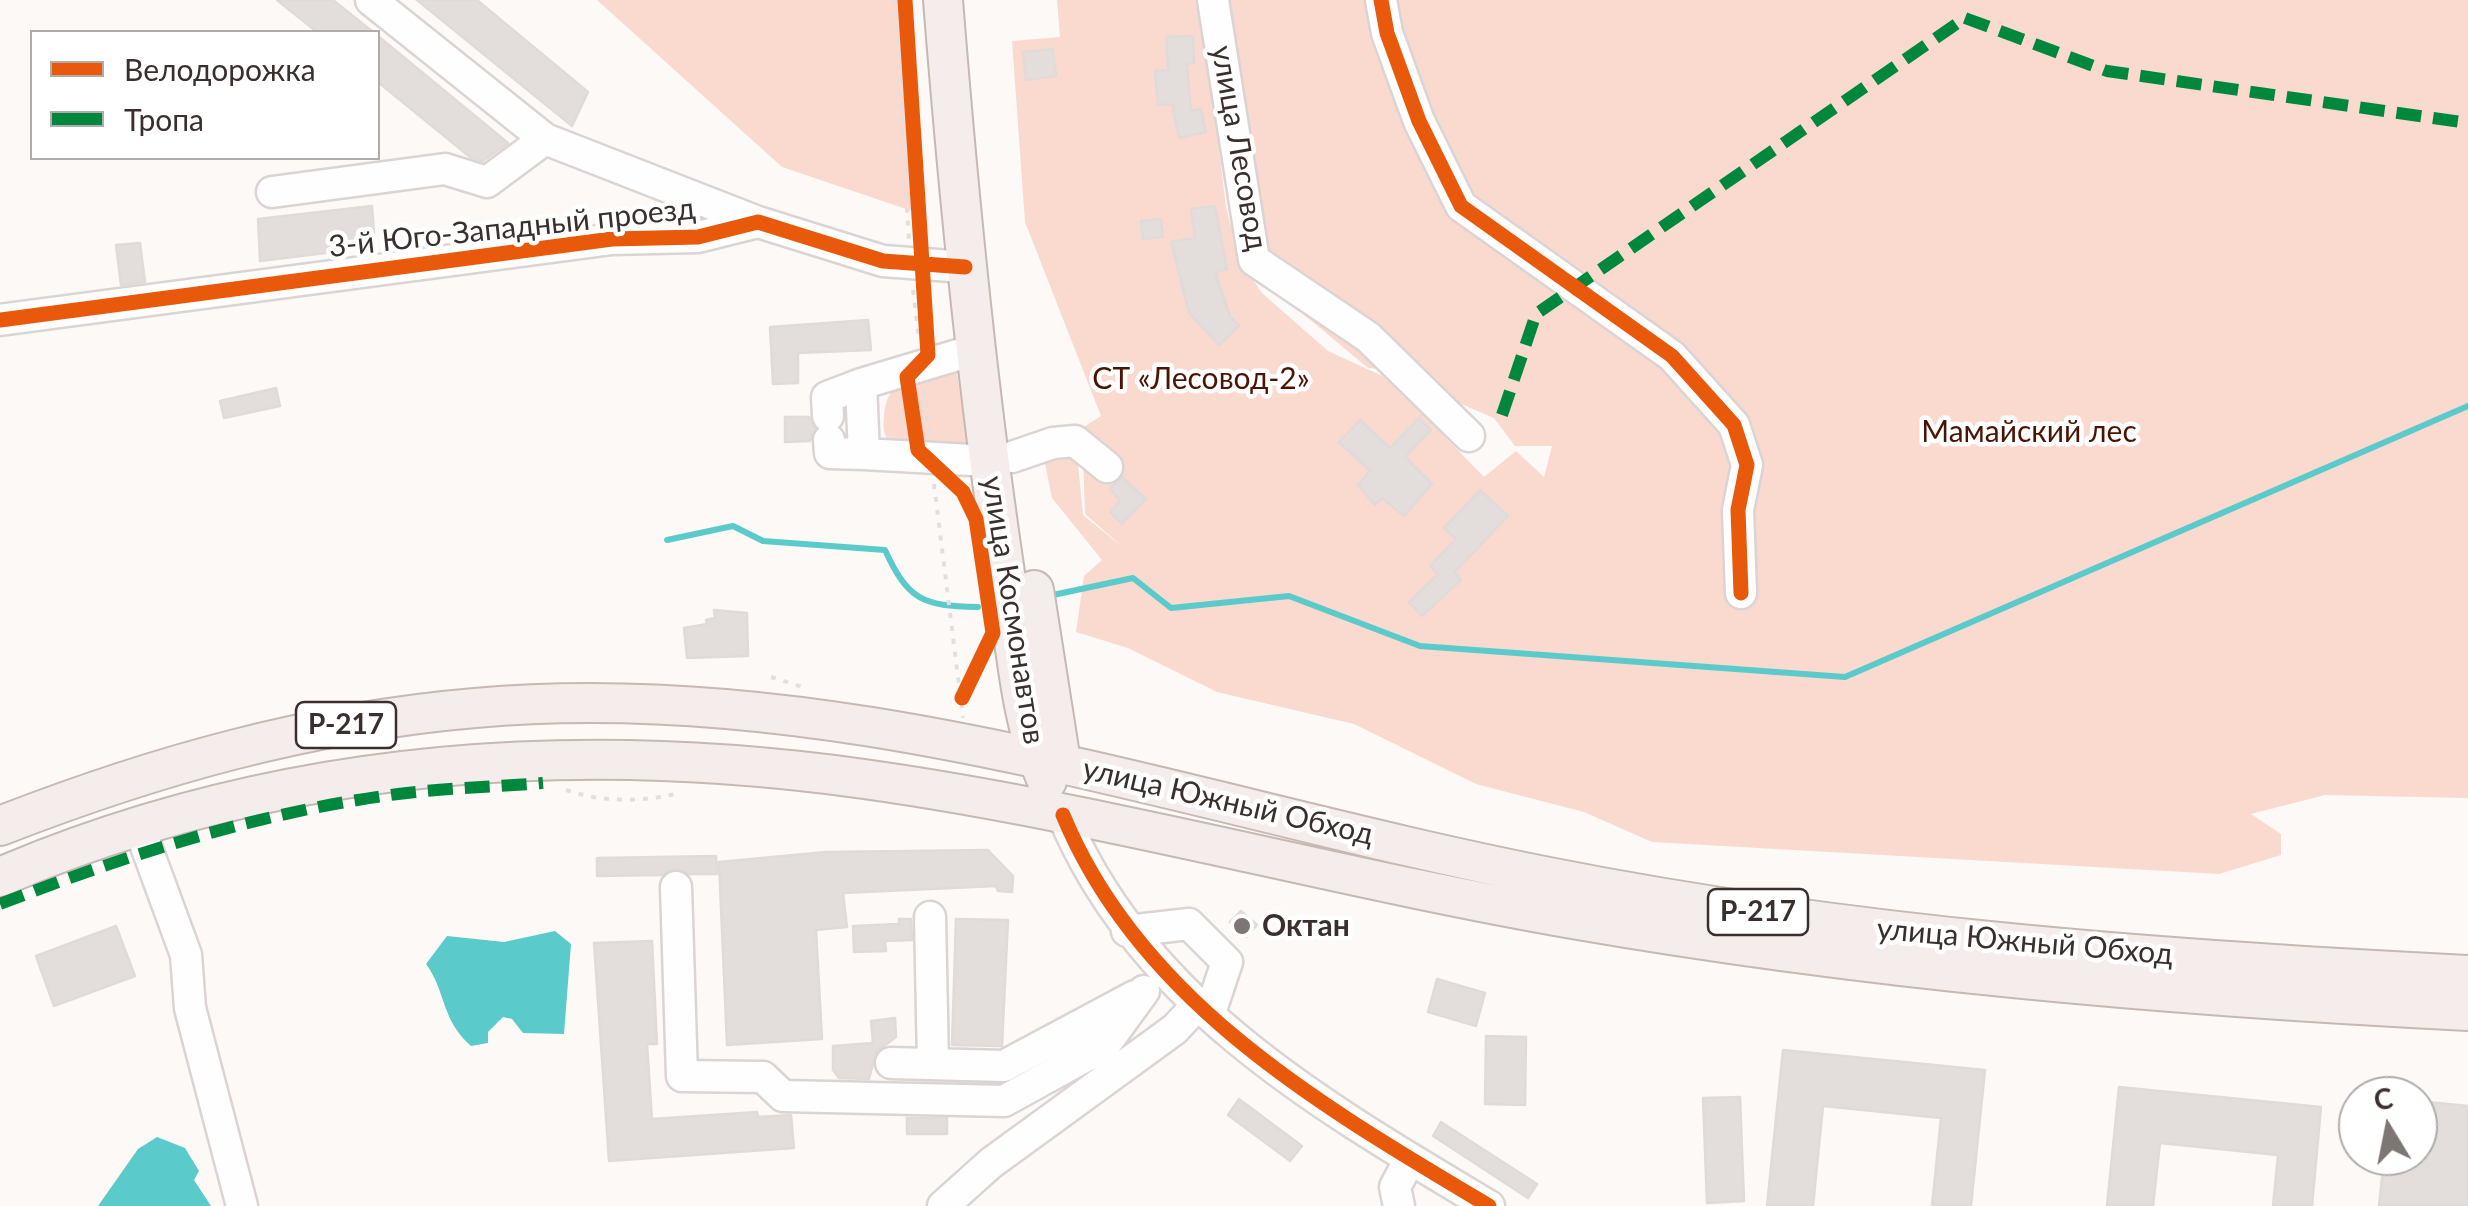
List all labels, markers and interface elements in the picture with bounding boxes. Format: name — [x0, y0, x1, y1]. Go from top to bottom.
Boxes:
legend — [30, 30, 380, 160]
street label: улица Лесовод — [1203, 43, 1275, 253]
text: Велодорожка — [124, 51, 316, 87]
text: Тропа — [124, 101, 204, 137]
street label: 3-й Юго-Западный проезд — [327, 191, 697, 265]
park label: СТ «Лесовод-2» — [1092, 361, 1310, 397]
park label: Мамайский лес — [1921, 414, 2137, 450]
street label: улица Космонавтов — [974, 473, 1052, 747]
road number: Р-217 — [296, 702, 396, 748]
street label: улица Южный Обход — [1079, 751, 1377, 853]
road number: Р-217 — [1708, 889, 1808, 935]
place label: Октан — [1262, 908, 1350, 944]
street label: улица Южный Обход — [1875, 911, 2175, 973]
marker: Октан — [1231, 915, 1253, 937]
north arrow — [2338, 1076, 2438, 1176]
text: С — [2371, 1080, 2395, 1117]

